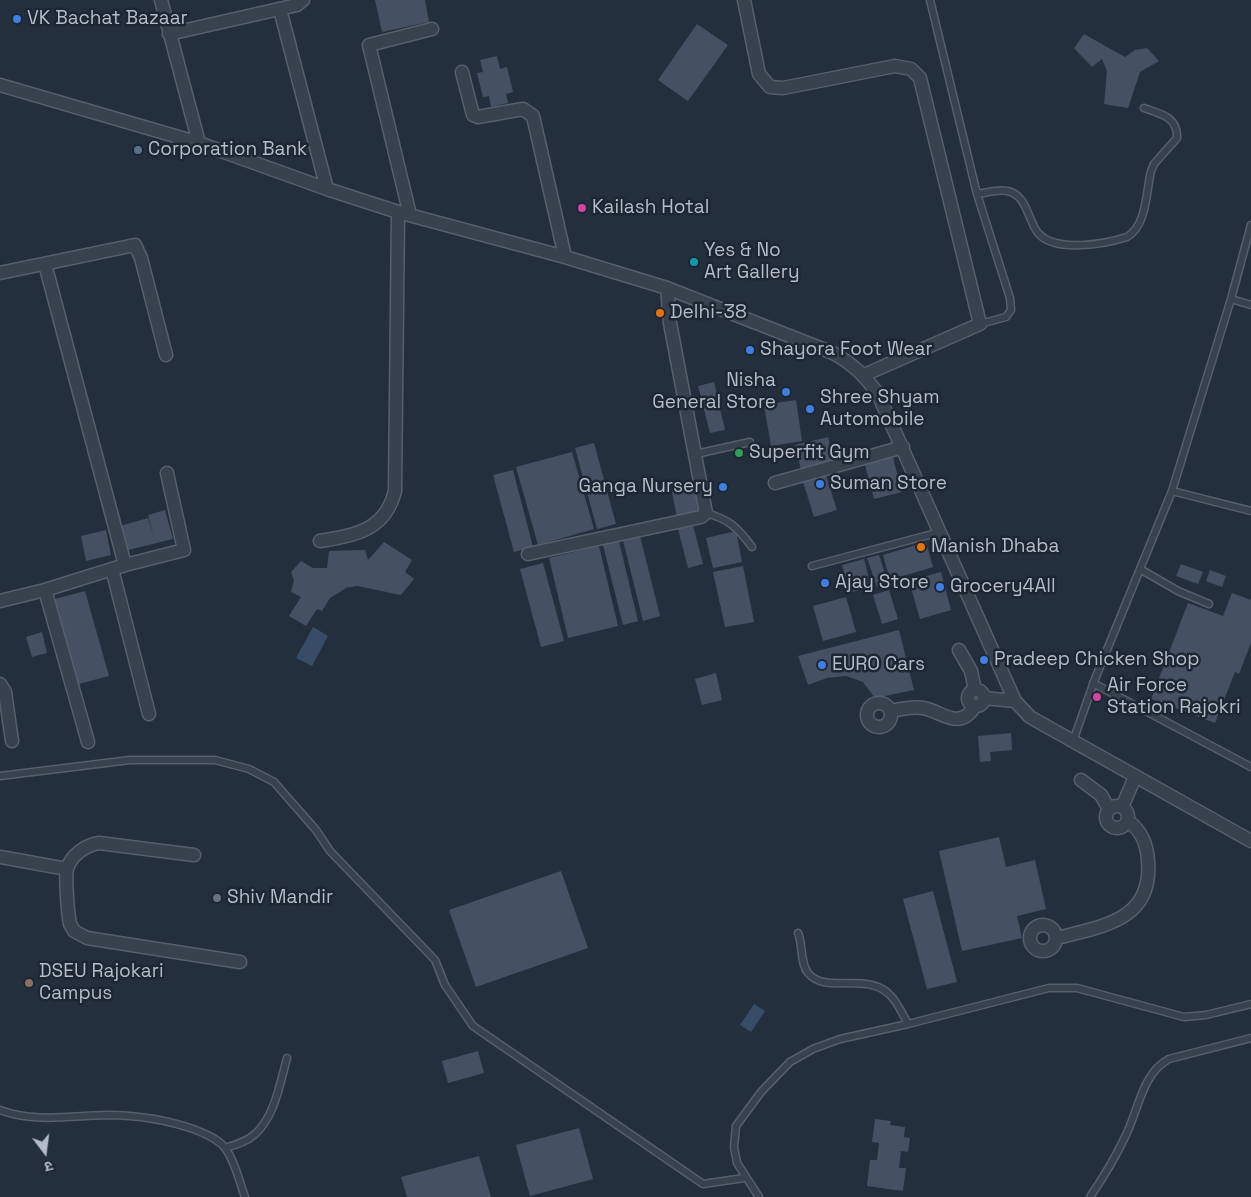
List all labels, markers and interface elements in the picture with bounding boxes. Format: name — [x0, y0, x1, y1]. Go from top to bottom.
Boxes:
place label: VK Bachat Bazaar — [27, 8, 188, 30]
marker: VK Bachat Bazaar — [11, 13, 23, 25]
place label: Corporation Bank — [148, 139, 307, 161]
marker: Corporation Bank — [132, 144, 144, 156]
place label: Kailash Hotal — [592, 197, 709, 219]
marker: Kailash Hotal — [576, 202, 588, 214]
place label: Yes & No Art Gallery — [704, 240, 800, 284]
marker: Yes & No Art Gallery — [688, 256, 700, 268]
place label: Delhi-38 — [670, 302, 747, 324]
marker: Delhi-38 — [654, 307, 666, 319]
place label: Shayora Foot Wear — [760, 339, 933, 361]
marker: Shayora Foot Wear — [744, 344, 756, 356]
place label: Nisha General Store — [652, 370, 776, 414]
marker: Nisha General Store — [780, 386, 792, 398]
place label: Shree Shyam Automobile — [820, 387, 940, 431]
marker: Shree Shyam Automobile — [804, 403, 816, 415]
place label: Superfit Gym — [749, 442, 870, 464]
marker: Superfit Gym — [733, 447, 745, 459]
place label: Suman Store — [830, 473, 947, 495]
place label: Ganga Nursery — [579, 476, 713, 498]
marker: Suman Store — [814, 478, 826, 490]
marker: Ganga Nursery — [717, 481, 729, 493]
place label: Manish Dhaba — [931, 536, 1060, 558]
marker: Manish Dhaba — [915, 541, 927, 553]
place label: Ajay Store — [835, 572, 929, 594]
place label: Grocery4All — [950, 576, 1056, 598]
marker: Ajay Store — [819, 577, 831, 589]
marker: Grocery4All — [934, 581, 946, 593]
place label: Pradeep Chicken Shop — [994, 649, 1199, 671]
place label: EURO Cars — [832, 654, 925, 676]
marker: Pradeep Chicken Shop — [978, 654, 990, 666]
marker: EURO Cars — [816, 659, 828, 671]
place label: Air Force Station Rajokri — [1107, 675, 1241, 719]
marker: Air Force Station Rajokri — [1091, 691, 1103, 703]
place label: Shiv Mandir — [227, 887, 333, 909]
marker: Shiv Mandir — [211, 892, 223, 904]
place label: DSEU Rajokari Campus — [39, 961, 164, 1005]
marker: DSEU Rajokari Campus — [23, 977, 35, 989]
north arrow — [20, 1127, 70, 1177]
text: उ — [43, 1157, 55, 1176]

